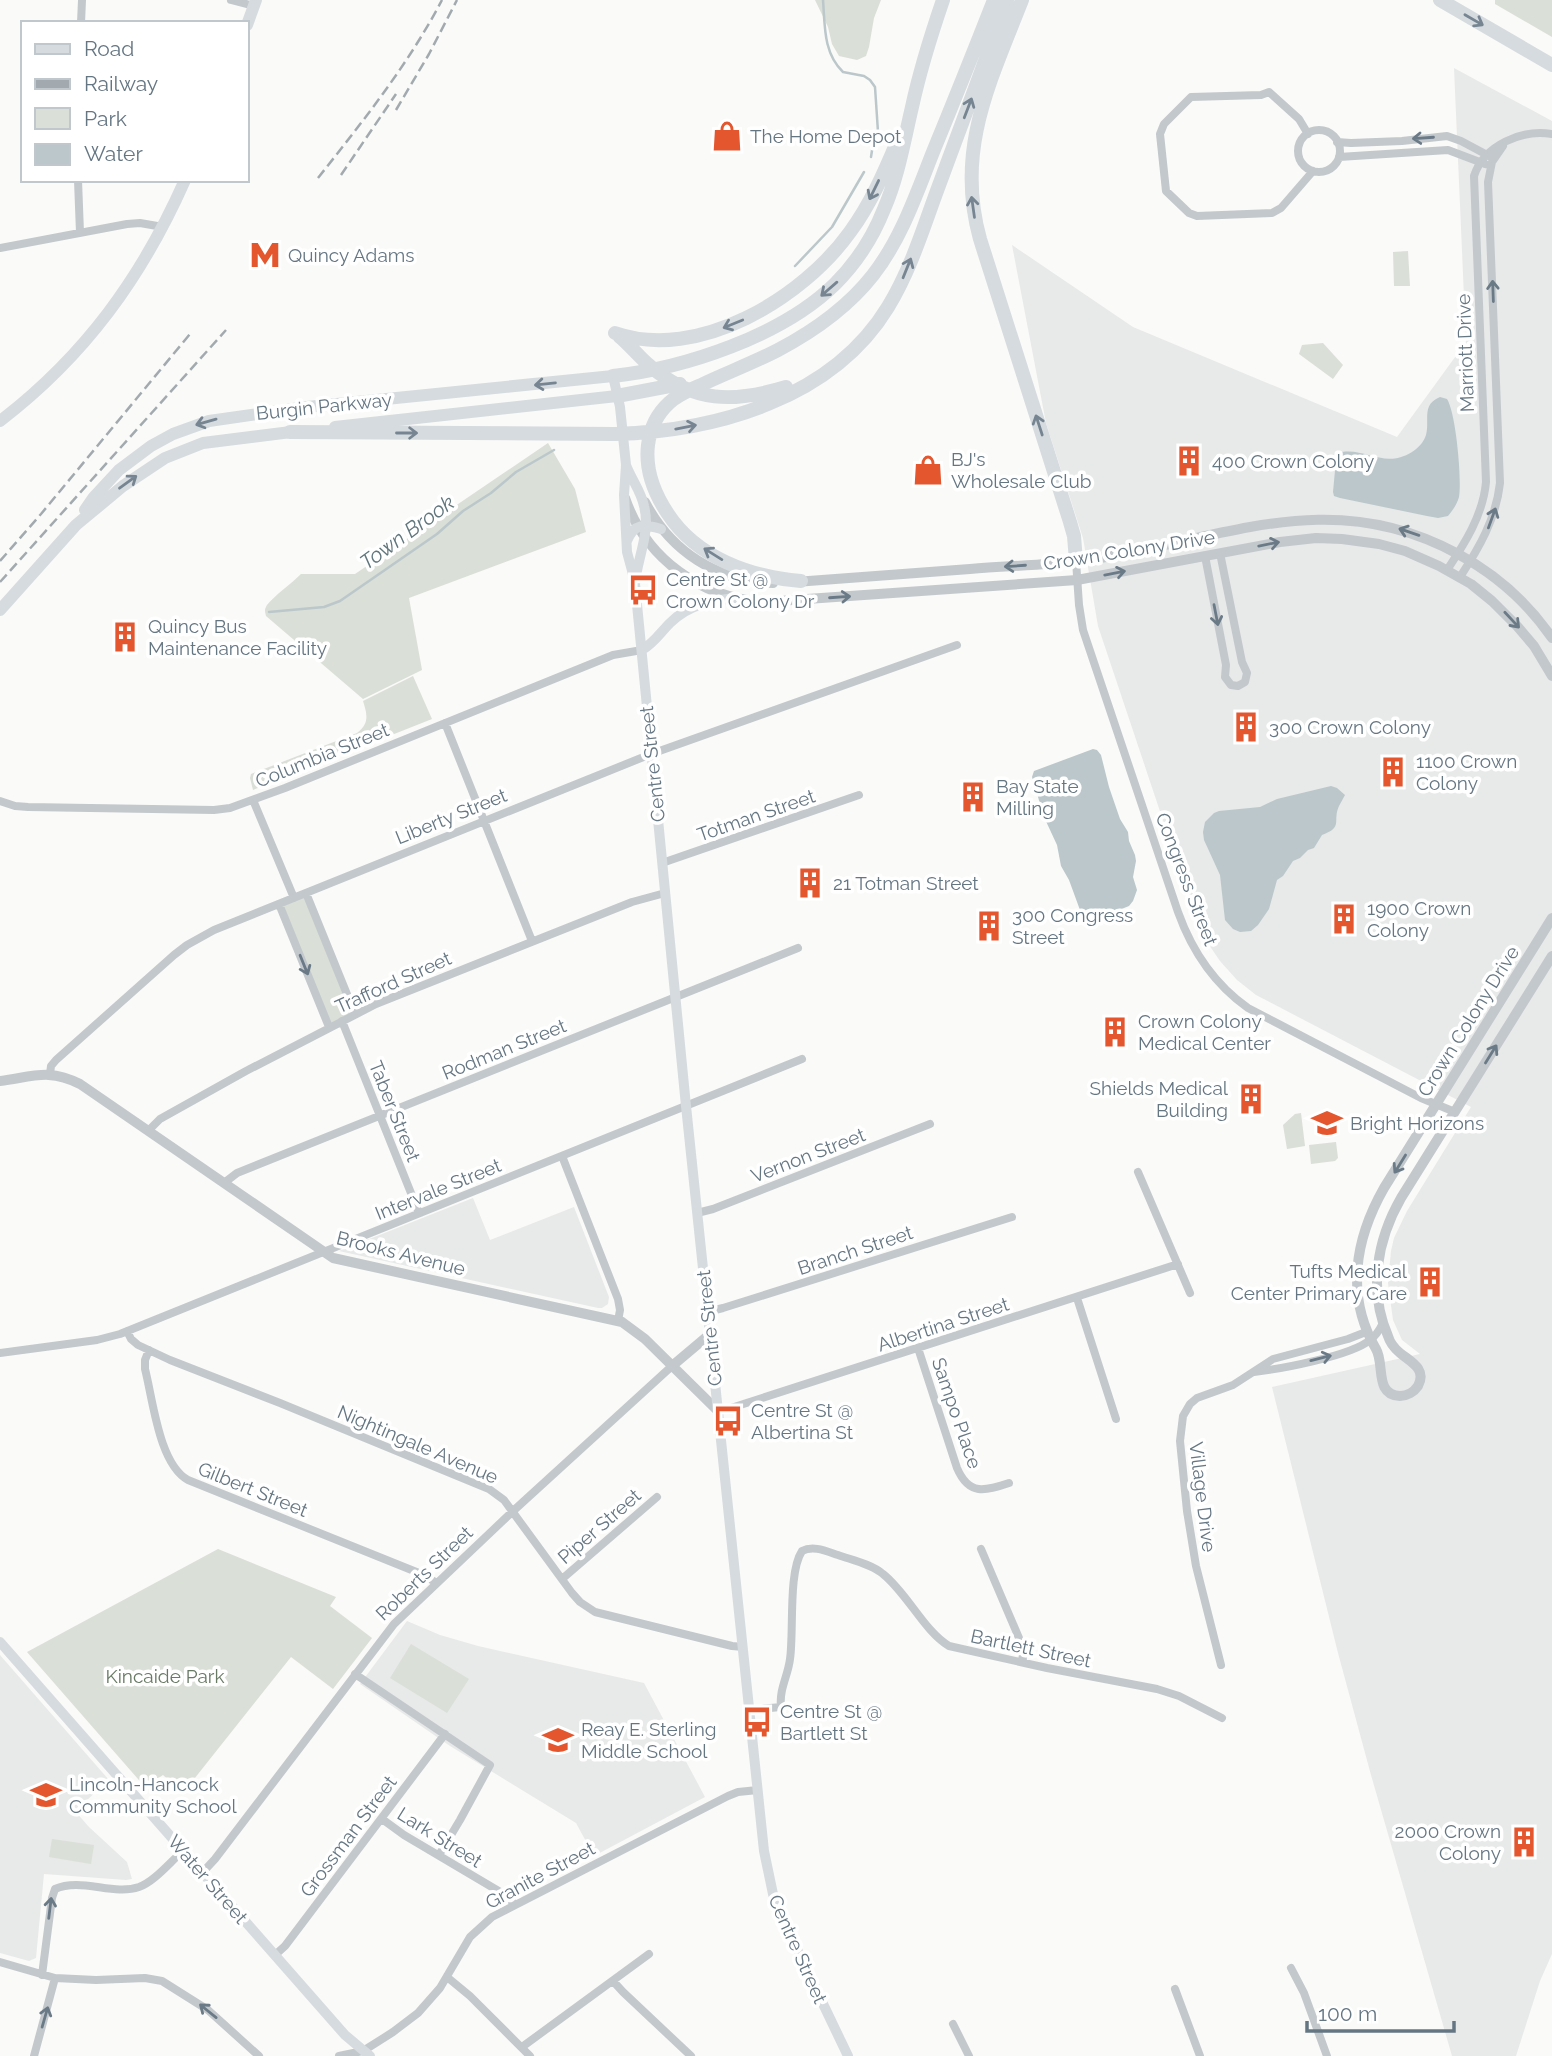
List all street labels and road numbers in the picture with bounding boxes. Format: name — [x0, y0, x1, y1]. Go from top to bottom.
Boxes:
street label: Marriott Drive — [1452, 293, 1478, 413]
street label: Burgin Parkway — [255, 388, 393, 424]
street label: Crown Colony Drive — [1042, 526, 1216, 574]
street label: Centre Street — [635, 704, 669, 823]
street label: Columbia Street — [252, 718, 393, 792]
street label: Liberty Street — [392, 783, 511, 848]
street label: Totman Street — [694, 784, 819, 845]
street label: Congress Street — [1152, 809, 1223, 949]
street label: Crown Colony Drive — [1413, 942, 1523, 1100]
street label: Trafford Street — [332, 946, 455, 1017]
street label: Rodman Street — [439, 1014, 570, 1084]
street label: Taber Street — [365, 1057, 425, 1165]
street label: Vernon Street — [748, 1123, 869, 1187]
street label: Intervale Street — [372, 1154, 505, 1224]
street label: Branch Street — [795, 1221, 916, 1279]
street label: Brooks Avenue — [334, 1226, 468, 1280]
street label: Centre Street — [692, 1268, 726, 1387]
street label: Albertina Street — [874, 1292, 1012, 1356]
street label: Sampo Place — [928, 1355, 986, 1471]
street label: Nightingale Avenue — [334, 1400, 502, 1488]
street label: Village Drive — [1185, 1441, 1221, 1553]
street label: Gilbert Street — [195, 1457, 312, 1521]
street label: Piper Street — [553, 1484, 645, 1568]
street label: Roberts Street — [371, 1521, 477, 1625]
street label: Bartlett Street — [969, 1625, 1094, 1672]
street label: Grossman Street — [295, 1771, 401, 1901]
street label: Lark Street — [394, 1802, 487, 1872]
street label: Water Street — [164, 1830, 253, 1928]
street label: Granite Street — [482, 1837, 599, 1913]
street label: Centre Street — [764, 1891, 832, 2007]

